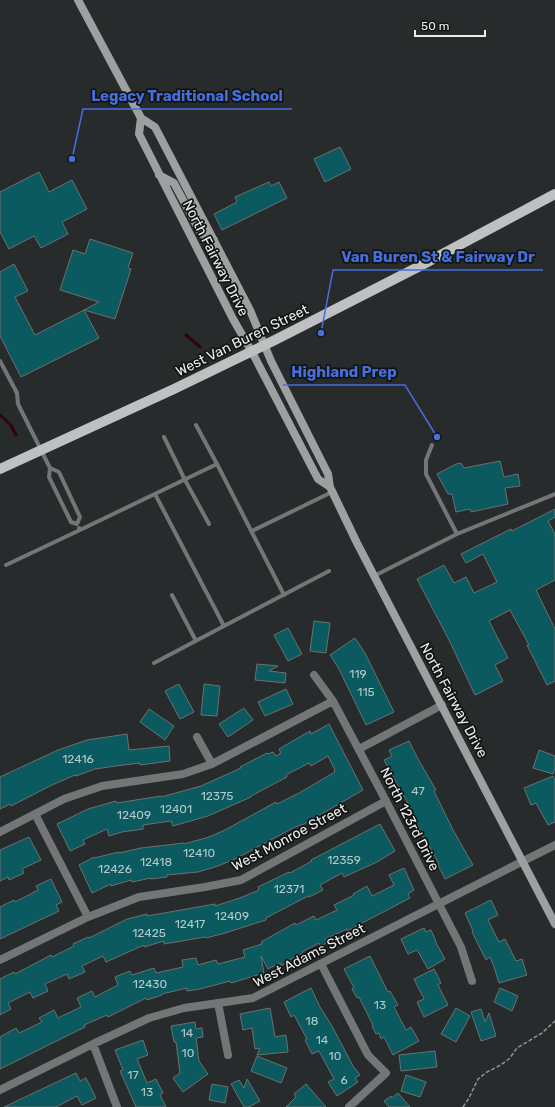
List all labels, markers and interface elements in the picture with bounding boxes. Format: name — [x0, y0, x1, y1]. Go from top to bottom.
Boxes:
scale bar — [415, 12, 485, 38]
text: 50 m — [421, 19, 449, 33]
callout: Legacy Traditional School — [83, 82, 292, 109]
text: Legacy Traditional School — [91, 87, 283, 105]
street label: North Fairway Drive — [179, 197, 252, 319]
callout: Van Buren St & Fairway Dr — [333, 243, 543, 270]
text: Van Buren St & Fairway Dr — [341, 248, 535, 266]
street label: West Van Buren Street — [173, 301, 312, 380]
callout: Highland Prep — [283, 358, 405, 385]
text: Highland Prep — [291, 363, 397, 381]
street label: North Fairway Drive — [416, 640, 491, 761]
house number: 119 — [349, 667, 367, 681]
house number: 115 — [357, 685, 375, 699]
house number: 12416 — [62, 752, 94, 766]
street label: North 123rd Drive — [376, 765, 443, 874]
house number: 47 — [411, 784, 425, 798]
house number: 12375 — [201, 789, 233, 803]
street label: West Monroe Street — [229, 800, 350, 875]
house number: 12401 — [160, 802, 192, 816]
house number: 12409 — [117, 808, 151, 822]
house number: 12410 — [183, 846, 215, 860]
house number: 12359 — [327, 853, 361, 867]
house number: 12418 — [140, 855, 172, 869]
house number: 12426 — [98, 862, 132, 876]
house number: 12371 — [274, 882, 304, 896]
house number: 12409 — [215, 909, 249, 923]
house number: 12417 — [175, 917, 205, 931]
street label: West Adams Street — [250, 920, 368, 991]
house number: 12425 — [132, 926, 166, 940]
house number: 12430 — [133, 977, 167, 991]
house number: 13 — [374, 998, 386, 1012]
house number: 18 — [306, 1014, 318, 1028]
house number: 14 — [181, 1026, 194, 1040]
house number: 14 — [316, 1033, 329, 1047]
house number: 10 — [182, 1046, 194, 1060]
house number: 10 — [329, 1049, 341, 1063]
house number: 17 — [127, 1068, 139, 1082]
house number: 6 — [340, 1073, 348, 1087]
house number: 13 — [141, 1085, 153, 1099]

